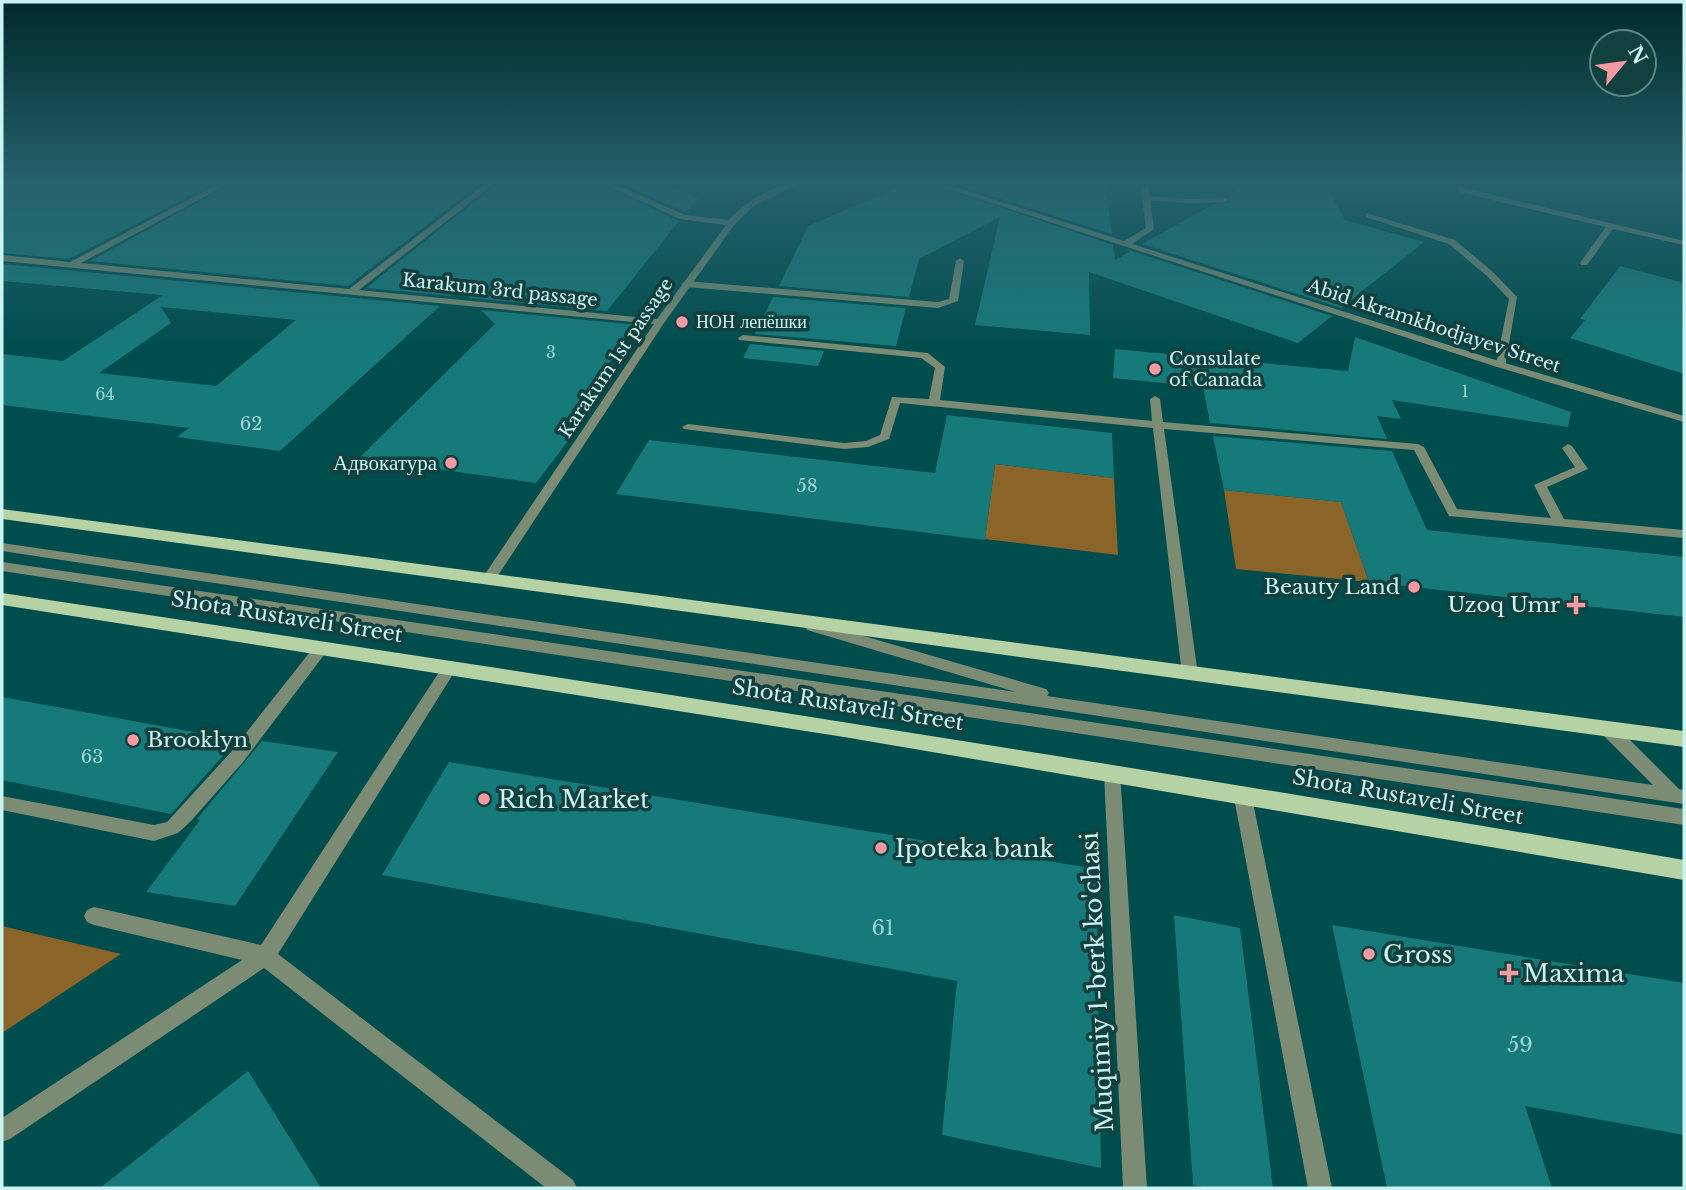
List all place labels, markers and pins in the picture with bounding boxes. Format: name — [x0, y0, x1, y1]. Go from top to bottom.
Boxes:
place label: НОН лепёшки — [696, 311, 807, 333]
marker: НОН лепёшки — [674, 314, 690, 330]
place label: Consulate of Canada — [1169, 348, 1262, 391]
marker: Consulate of Canada — [1147, 361, 1163, 377]
place label: Адвокатура — [333, 450, 438, 476]
marker: Адвокатура — [443, 455, 459, 471]
place label: Beauty Land — [1264, 574, 1400, 600]
marker: Beauty Land — [1406, 579, 1422, 595]
place label: Uzoq Umr — [1448, 592, 1560, 618]
marker: Uzoq Umr — [1566, 595, 1586, 615]
place label: Brooklyn — [147, 727, 248, 753]
marker: Brooklyn — [125, 732, 141, 748]
place label: Rich Market — [498, 785, 649, 814]
marker: Rich Market — [476, 791, 492, 807]
place label: Ipoteka bank — [895, 834, 1055, 863]
marker: Ipoteka bank — [873, 840, 889, 856]
place label: Gross — [1383, 940, 1453, 969]
marker: Gross — [1361, 946, 1377, 962]
place label: Maxima — [1523, 959, 1625, 988]
marker: Maxima — [1501, 965, 1517, 981]

